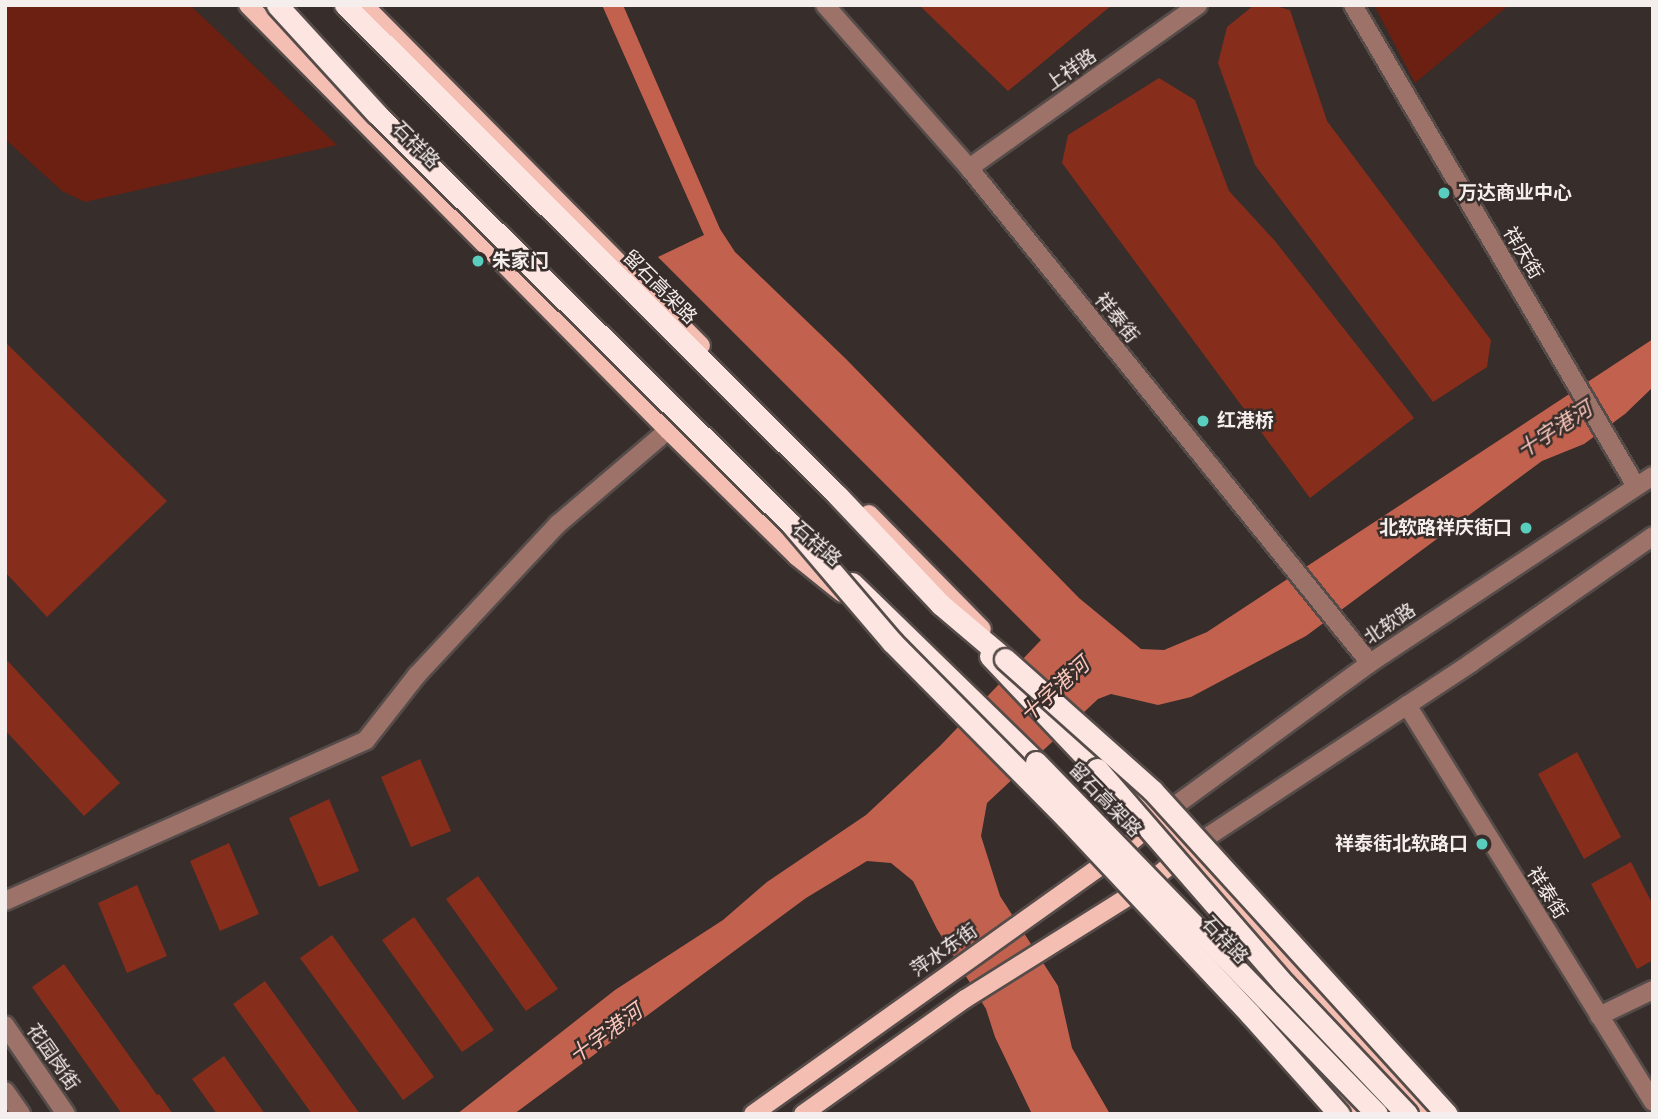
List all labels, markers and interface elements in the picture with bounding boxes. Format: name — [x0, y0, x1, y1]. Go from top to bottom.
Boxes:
street label: 上祥路 — [1041, 44, 1101, 96]
street label: 石祥路 — [388, 117, 444, 173]
place label: 万达商业中心 — [1458, 182, 1572, 204]
marker: 万达商业中心 — [1436, 185, 1452, 201]
street label: 祥庆街 — [1499, 223, 1547, 283]
street label: 留石高架路 — [618, 245, 702, 329]
place label: 朱家门 — [492, 250, 549, 272]
marker: 朱家门 — [470, 253, 486, 269]
street label: 祥泰街 — [1090, 289, 1144, 347]
water label: 十字港河 — [1512, 396, 1596, 462]
place label: 红港桥 — [1217, 410, 1274, 432]
marker: 红港桥 — [1195, 413, 1211, 429]
street label: 石祥路 — [788, 517, 846, 571]
place label: 北软路祥庆街口 — [1379, 517, 1512, 539]
marker: 北软路祥庆街口 — [1518, 520, 1534, 536]
street label: 北软路 — [1360, 599, 1420, 649]
water label: 十字港河 — [1014, 652, 1094, 726]
street label: 留石高架路 — [1064, 758, 1146, 842]
place label: 祥泰街北软路口 — [1335, 833, 1468, 855]
marker: 祥泰街北软路口 — [1474, 836, 1490, 852]
street label: 祥泰街 — [1522, 863, 1572, 923]
street label: 石祥路 — [1197, 911, 1253, 969]
street label: 萍水东街 — [906, 919, 982, 981]
water label: 十字港河 — [564, 998, 646, 1068]
street label: 花园岗街 — [22, 1019, 84, 1095]

